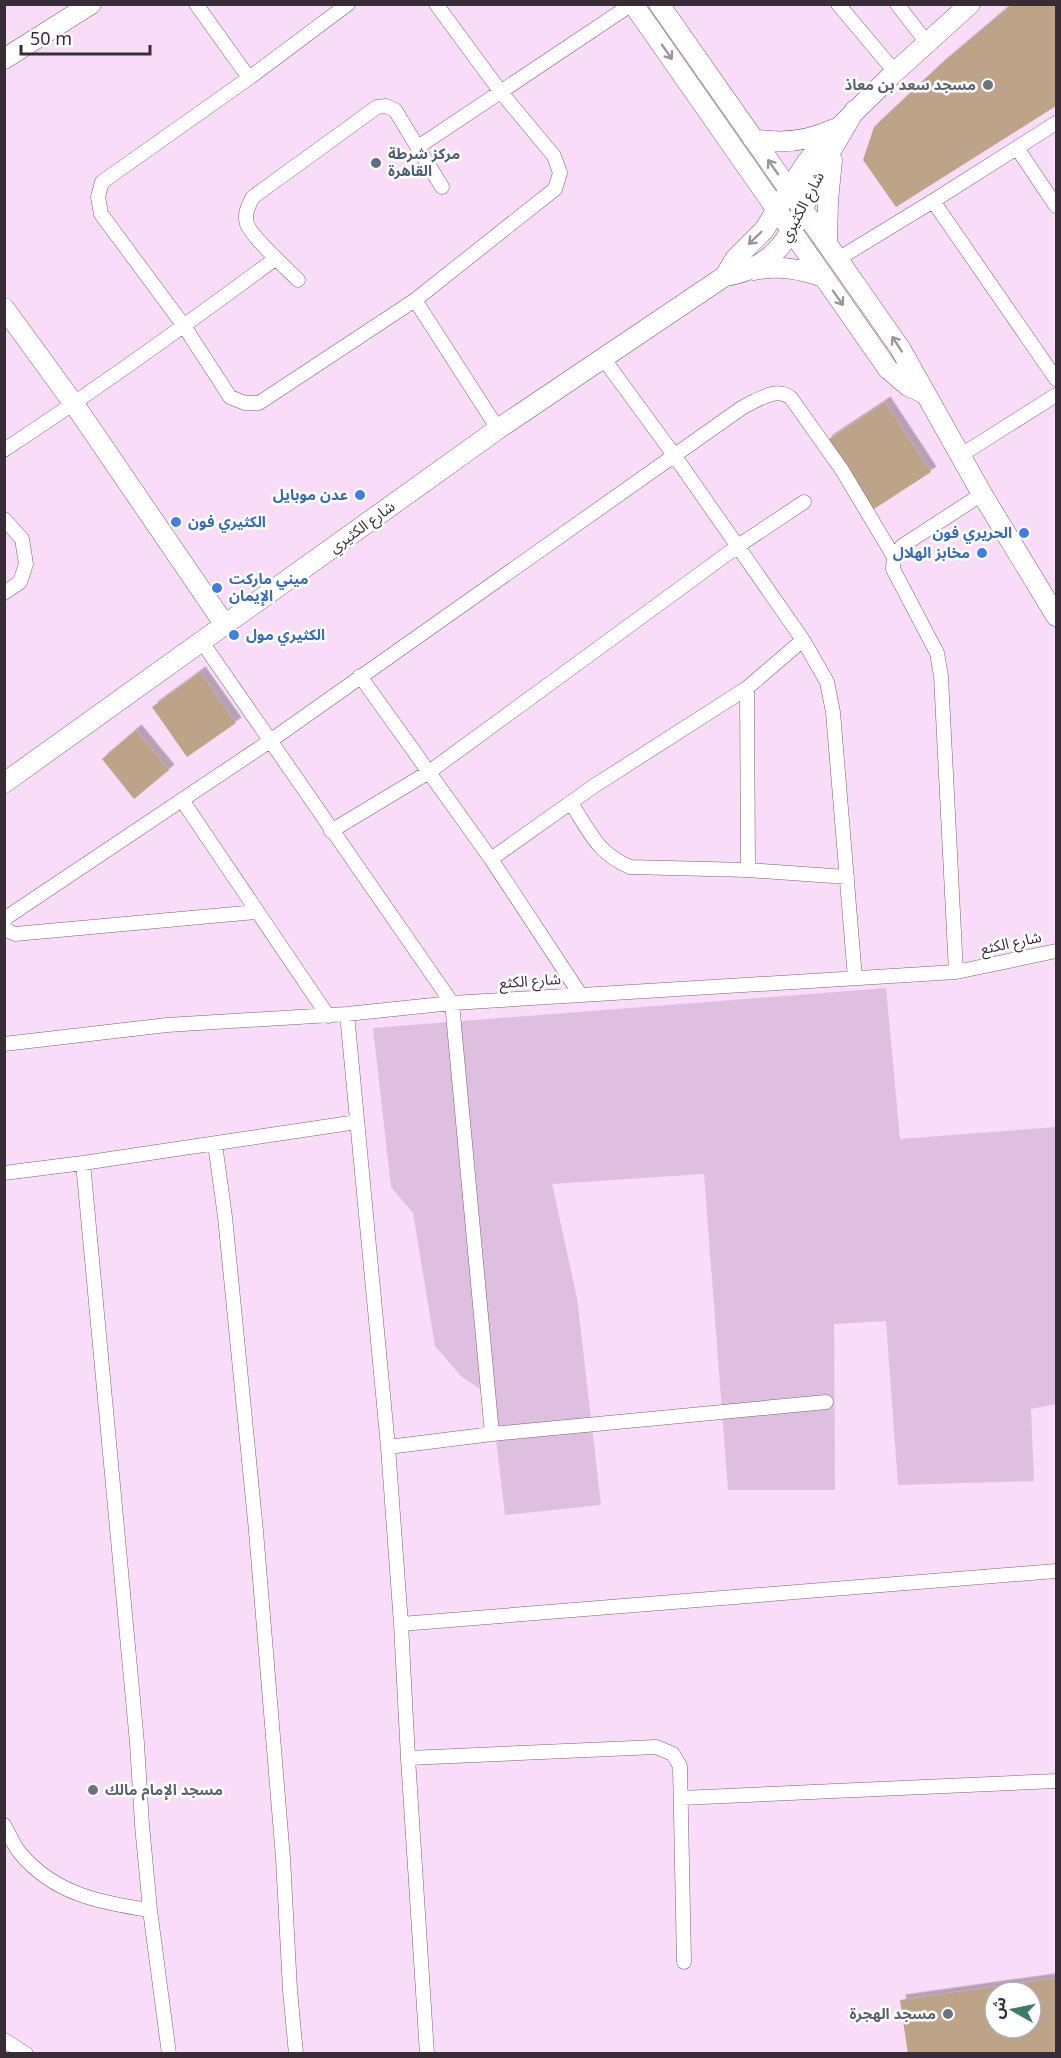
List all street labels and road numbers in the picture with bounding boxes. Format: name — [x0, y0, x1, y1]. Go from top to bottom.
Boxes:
street label: شارع الكثيري — [774, 168, 831, 247]
street label: شارع الكثيري — [324, 495, 400, 559]
street label: شارع الكثع — [978, 926, 1044, 961]
street label: شارع الكثع — [498, 968, 562, 995]

